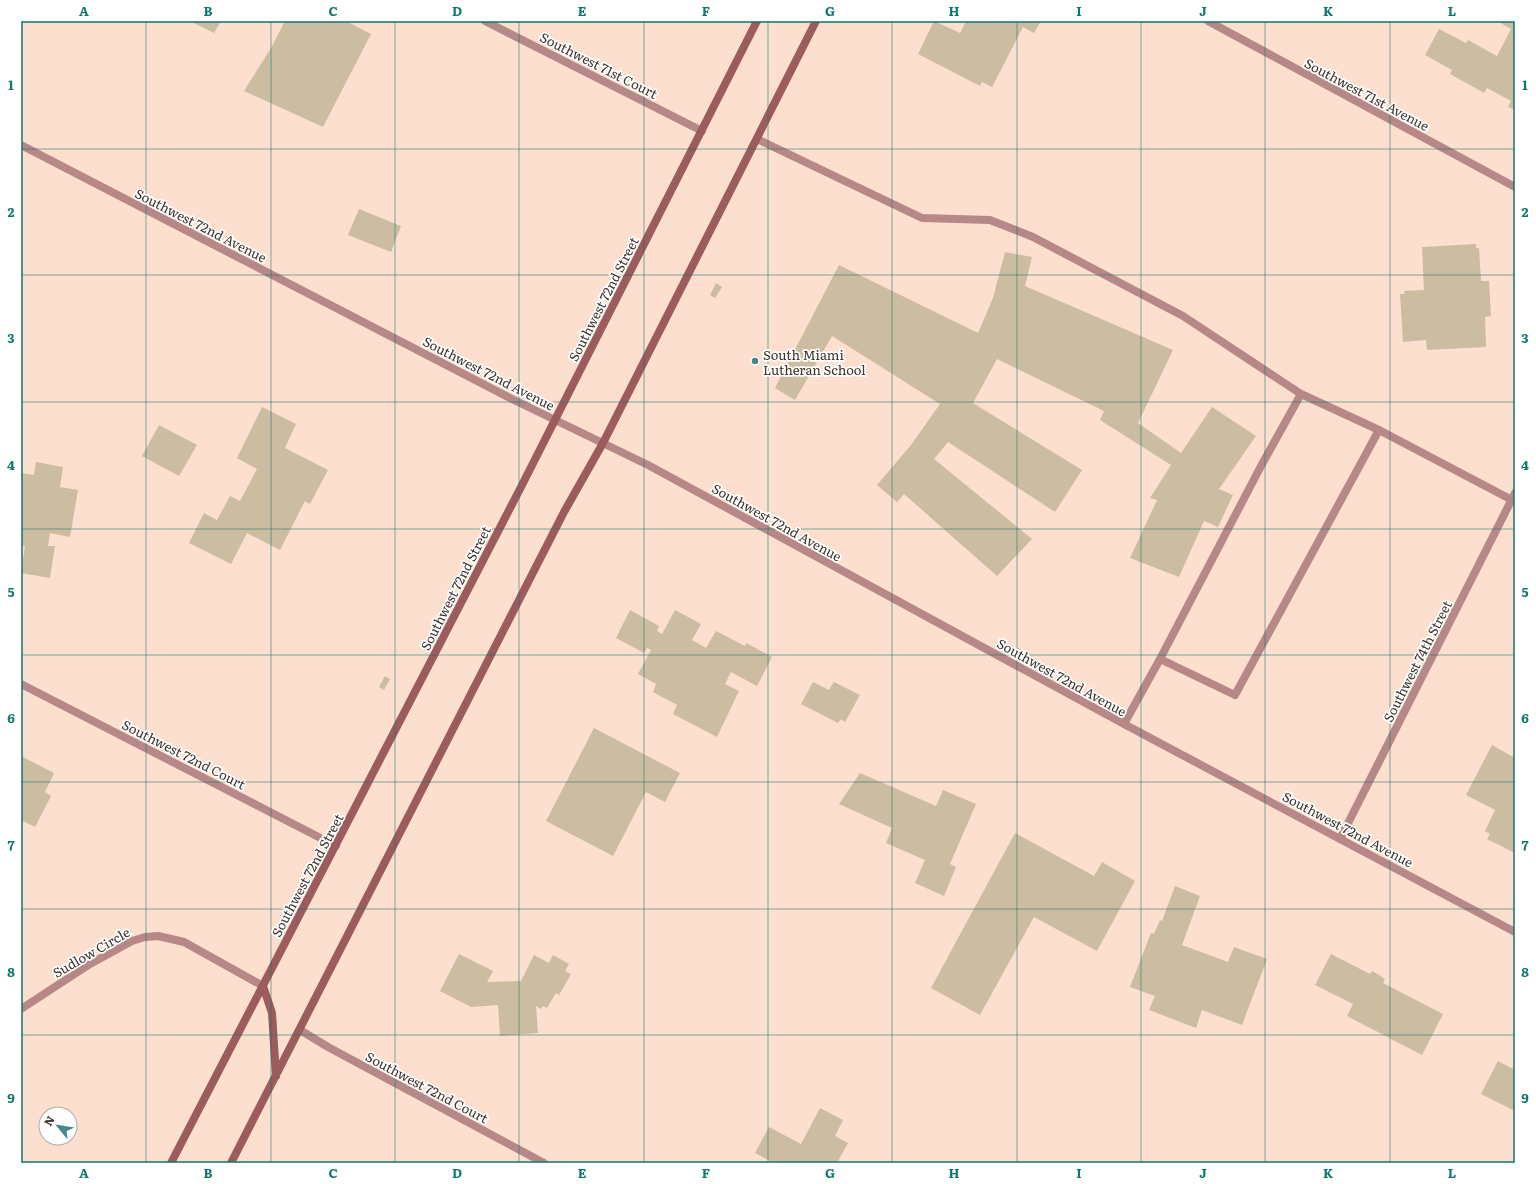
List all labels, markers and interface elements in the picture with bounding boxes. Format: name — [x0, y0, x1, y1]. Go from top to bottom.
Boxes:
text: A — [79, 1, 89, 20]
text: B — [204, 1, 213, 20]
text: C — [328, 1, 338, 20]
text: D — [452, 1, 462, 20]
text: E — [578, 1, 587, 20]
text: F — [702, 1, 710, 20]
text: G — [825, 1, 835, 20]
text: H — [949, 1, 960, 20]
text: I — [1076, 1, 1082, 20]
text: J — [1199, 1, 1207, 20]
text: K — [1323, 1, 1334, 20]
text: L — [1448, 1, 1456, 20]
street label: Southwest 71st Court — [537, 27, 662, 103]
street label: Southwest 71st Avenue — [1301, 53, 1433, 135]
text: 1 — [8, 75, 14, 94]
text: 1 — [1522, 75, 1528, 94]
street label: Southwest 72nd Avenue — [132, 183, 270, 267]
text: 2 — [8, 202, 15, 221]
text: 2 — [1522, 202, 1529, 221]
street label: Southwest 72nd Street — [563, 233, 643, 364]
text: 3 — [7, 328, 15, 347]
text: 3 — [1521, 328, 1529, 347]
street label: Southwest 72nd Avenue — [420, 331, 558, 415]
place label: South Miami Lutheran School — [763, 345, 866, 379]
marker: South Miami Lutheran School — [750, 356, 760, 366]
text: 4 — [7, 455, 15, 474]
text: 4 — [1521, 455, 1529, 474]
street label: Southwest 72nd Avenue — [709, 478, 845, 566]
street label: Southwest 72nd Street — [415, 522, 495, 653]
text: 5 — [7, 582, 15, 601]
text: 5 — [1521, 582, 1529, 601]
street label: Southwest 74th Street — [1378, 596, 1456, 725]
street label: Southwest 72nd Avenue — [994, 633, 1130, 721]
text: 6 — [7, 708, 15, 727]
text: 6 — [1521, 708, 1529, 727]
street label: Southwest 72nd Court — [119, 715, 250, 794]
street label: Southwest 72nd Avenue — [1279, 786, 1417, 872]
street label: Southwest 72nd Street — [266, 809, 348, 940]
text: 7 — [7, 835, 15, 854]
text: 7 — [1521, 835, 1529, 854]
street label: Sudlow Circle — [49, 922, 133, 982]
text: 8 — [7, 962, 15, 981]
text: 8 — [1521, 962, 1529, 981]
street label: Southwest 72nd Court — [362, 1047, 492, 1128]
text: 9 — [7, 1088, 15, 1107]
text: 9 — [1521, 1088, 1529, 1107]
north arrow — [38, 1106, 78, 1146]
text: N — [39, 1113, 58, 1128]
text: A — [79, 1163, 89, 1182]
text: B — [204, 1163, 213, 1182]
text: C — [328, 1163, 338, 1182]
text: D — [452, 1163, 462, 1182]
text: E — [578, 1163, 587, 1182]
text: F — [702, 1163, 710, 1182]
text: G — [825, 1163, 835, 1182]
text: H — [949, 1163, 960, 1182]
text: I — [1076, 1163, 1082, 1182]
text: J — [1199, 1163, 1207, 1182]
text: K — [1323, 1163, 1334, 1182]
text: L — [1448, 1163, 1456, 1182]

